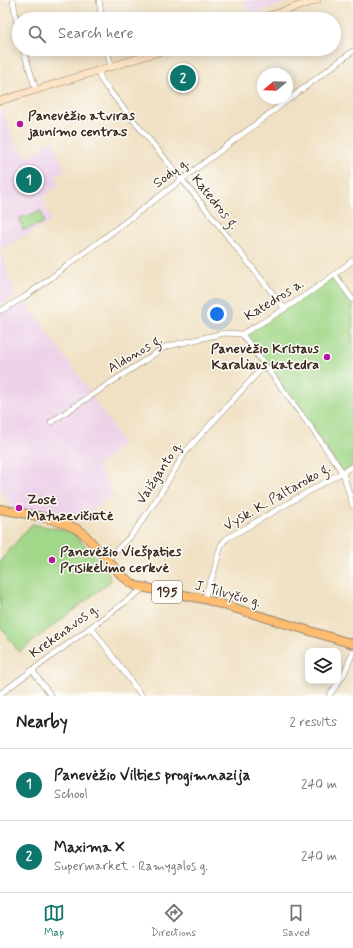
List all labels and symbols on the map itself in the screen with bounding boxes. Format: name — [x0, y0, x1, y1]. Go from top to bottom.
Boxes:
pin: 2 — [170, 63, 196, 93]
north arrow — [257, 68, 293, 104]
place label: Panevėžio atviras jaunimo centras — [27, 107, 136, 141]
marker: Panevėžio atviras jaunimo centras — [15, 119, 25, 129]
street label: Sodų g. — [150, 154, 193, 192]
pin: 1 — [16, 165, 42, 195]
street label: Katedros g. — [186, 171, 243, 235]
street label: Katedros a. — [241, 275, 307, 325]
your location — [207, 304, 227, 324]
street label: Aldonos g. — [104, 331, 167, 379]
place label: Panevėžio Kristaus Karaliaus katedra — [211, 340, 320, 374]
marker: Panevėžio Kristaus Karaliaus katedra — [322, 352, 332, 362]
street label: Vaižganto g. — [132, 438, 186, 508]
street label: Vysk. K. Paltaroko g. — [220, 459, 335, 537]
place label: Zosė Matuzevičiūtė — [27, 491, 114, 525]
marker: Zosė Matuzevičiūtė — [14, 503, 24, 513]
place label: Panevėžio Viešpaties Prisikėlimo cerkvė — [60, 543, 182, 577]
marker: Panevėžio Viešpaties Prisikėlimo cerkvė — [47, 555, 57, 565]
street label: J. Tilvyčio g. — [193, 577, 263, 611]
road number: 195 — [152, 581, 182, 603]
street label: Krekenavos g. — [26, 600, 102, 662]

